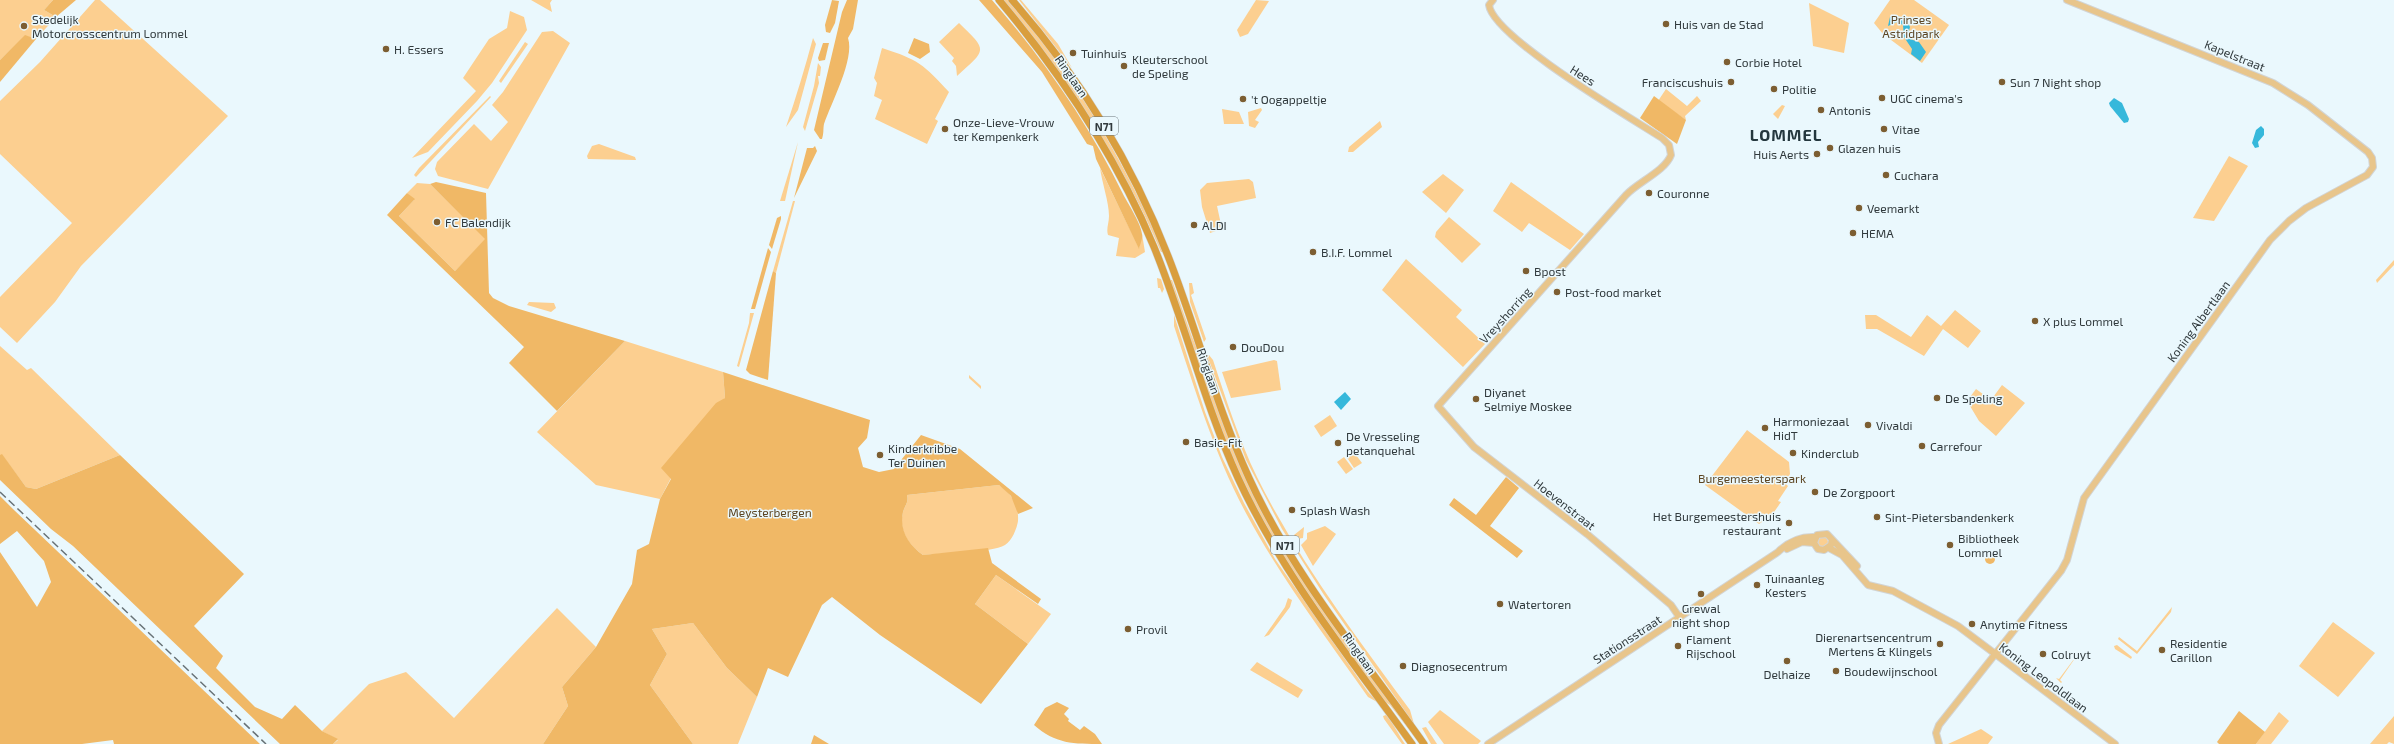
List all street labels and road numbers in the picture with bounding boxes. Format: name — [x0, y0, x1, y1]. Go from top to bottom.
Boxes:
street label: Kapelstraat — [2203, 37, 2268, 74]
street label: Ringlaan — [1053, 52, 1091, 100]
street label: Hees — [1568, 62, 1598, 88]
road number: N71 — [1090, 117, 1118, 135]
street label: Koning Albertlaan — [2164, 278, 2232, 364]
street label: Vreyshorring — [1476, 284, 1534, 346]
street label: Ringlaan — [1195, 346, 1223, 396]
street label: Hoevenstraat — [1531, 476, 1599, 533]
road number: N71 — [1271, 536, 1299, 554]
street label: Stationsstraat — [1590, 612, 1664, 666]
street label: Ringlaan — [1341, 629, 1379, 677]
street label: Koning Leopoldlaan — [1997, 639, 2091, 715]

